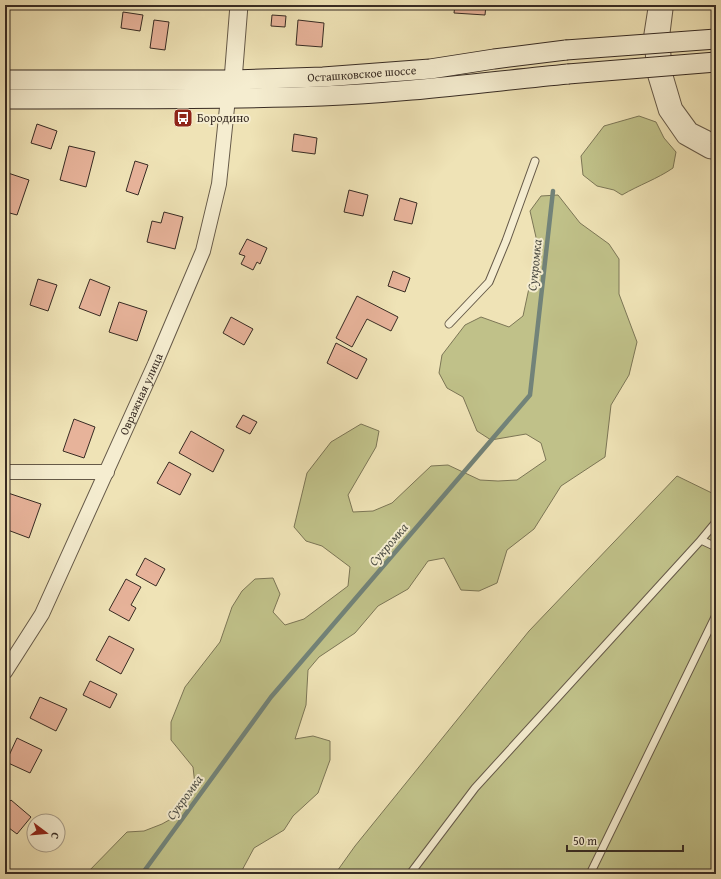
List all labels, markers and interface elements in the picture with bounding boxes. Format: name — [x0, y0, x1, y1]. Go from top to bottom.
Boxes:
street label: Осташковское шоссе — [307, 61, 417, 86]
bus stop icon: Бородино — [172, 107, 194, 129]
place label: Бородино — [197, 109, 249, 126]
water label: Сукромка — [522, 238, 547, 292]
street label: Овражная улица — [115, 350, 167, 438]
water label: Сукромка — [364, 519, 412, 570]
water label: Сукромка — [162, 771, 207, 824]
north arrow — [26, 813, 66, 853]
scale bar — [567, 827, 683, 853]
text: С — [47, 831, 64, 841]
text: 50 m — [573, 832, 597, 849]

